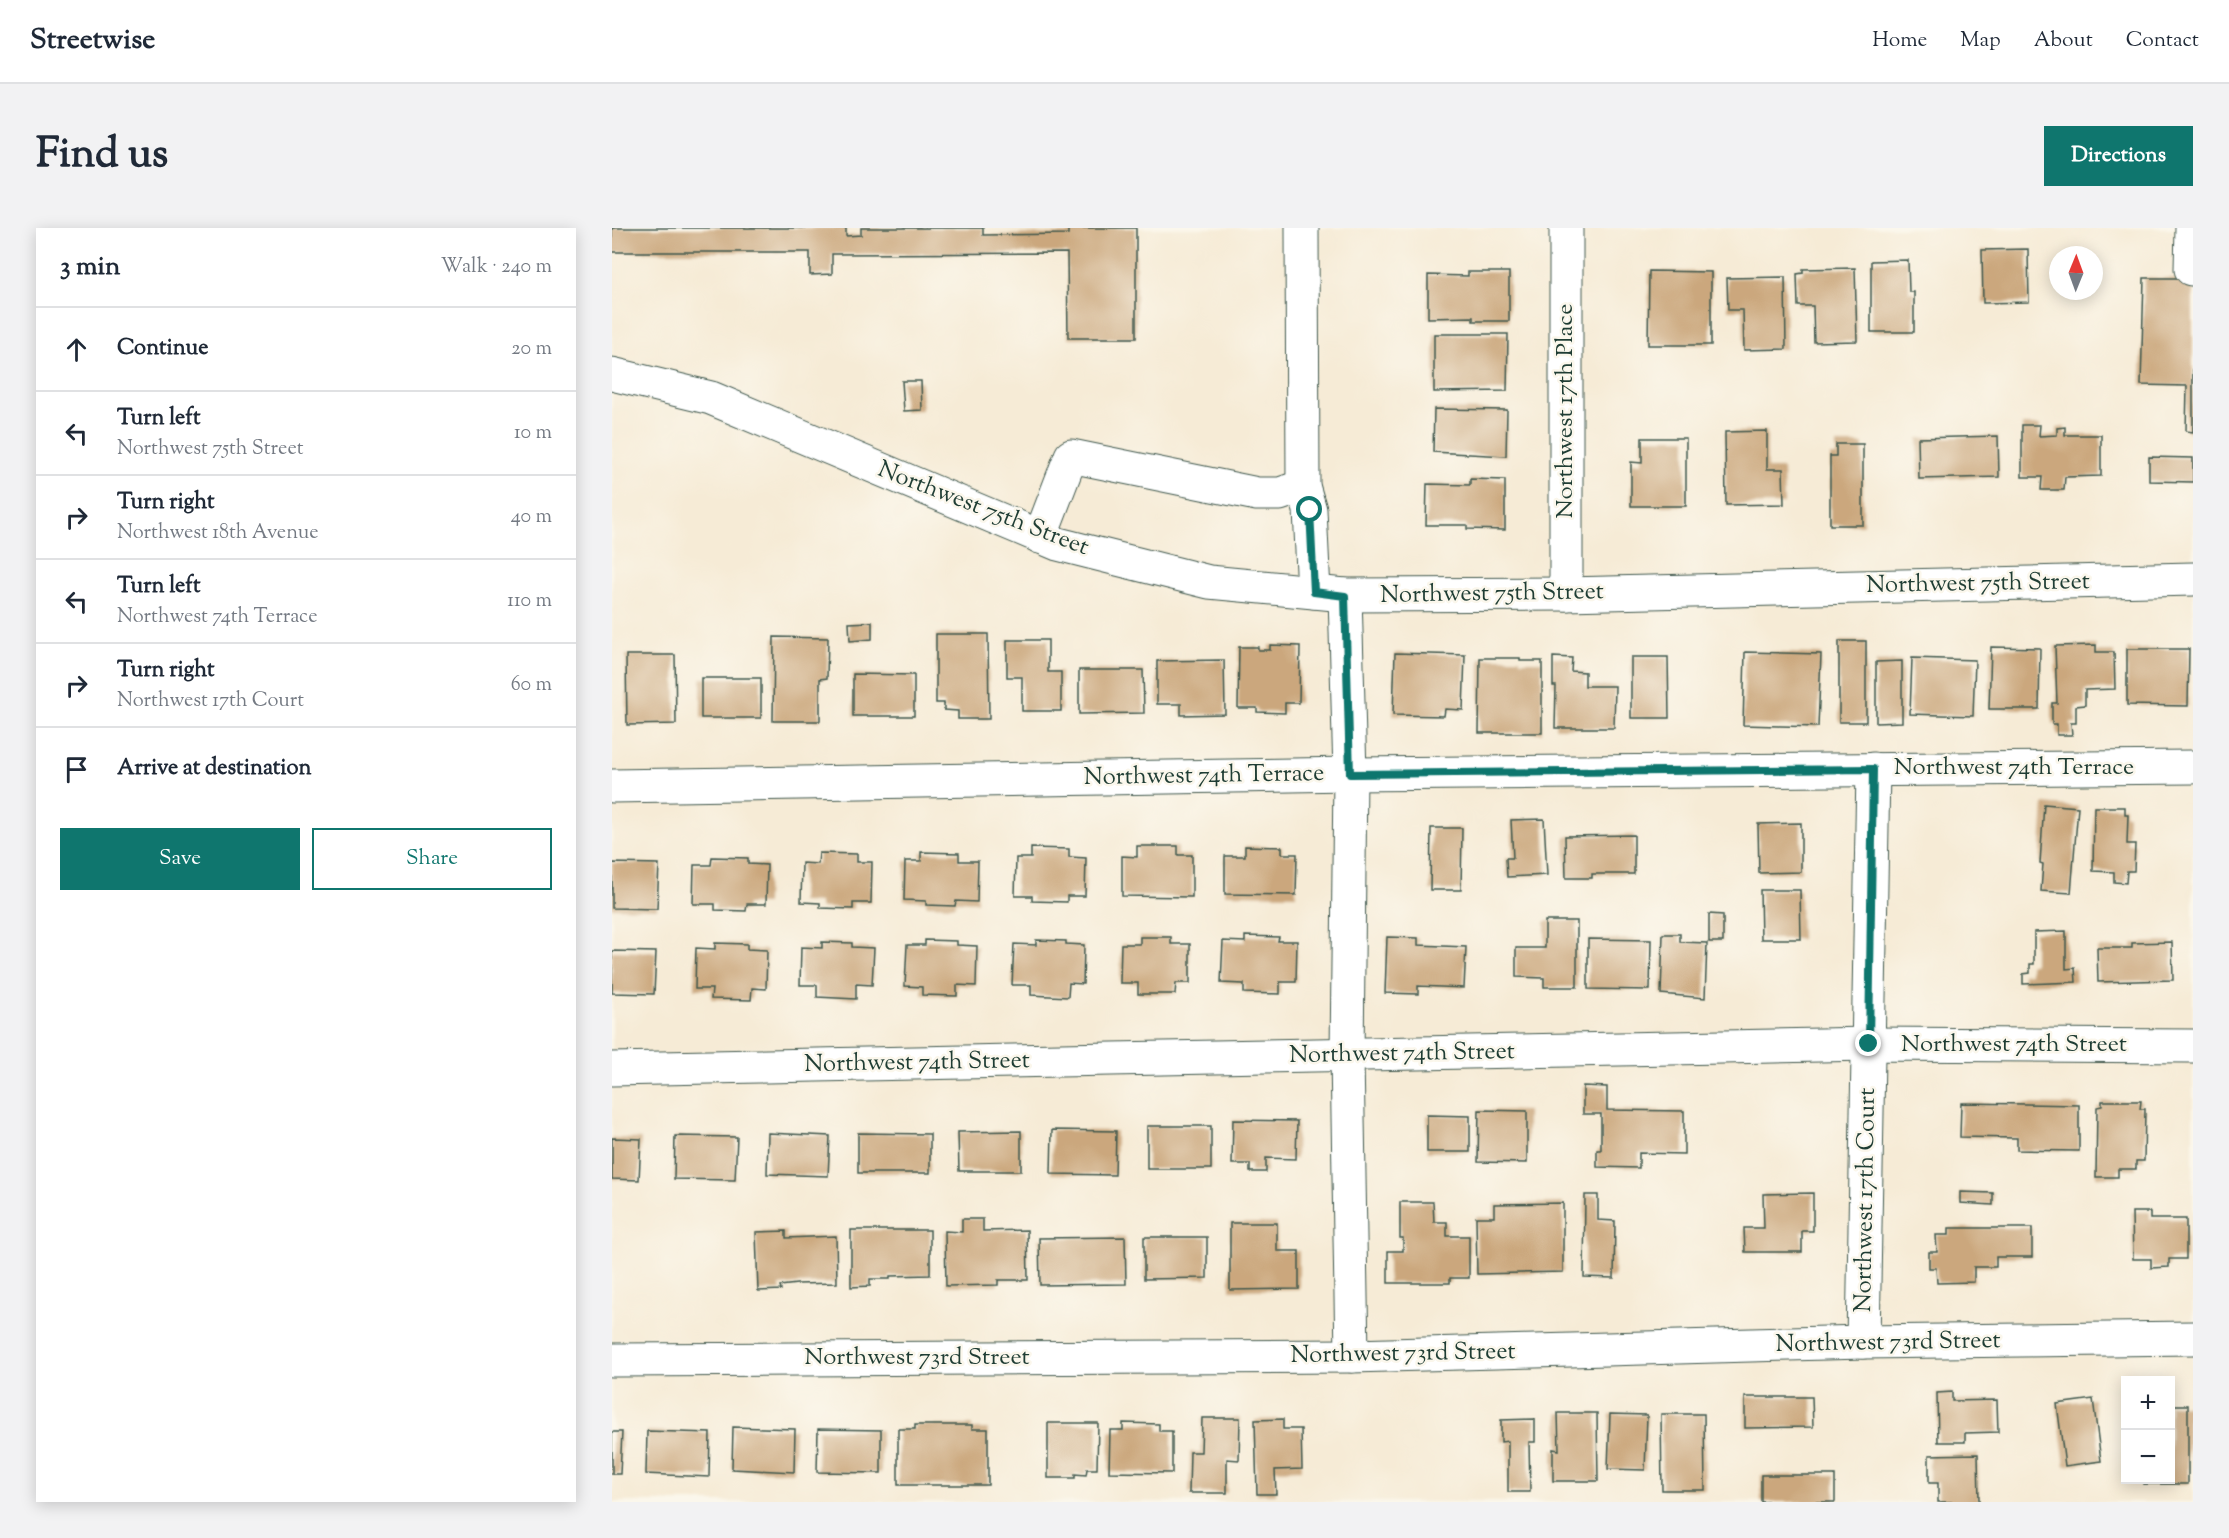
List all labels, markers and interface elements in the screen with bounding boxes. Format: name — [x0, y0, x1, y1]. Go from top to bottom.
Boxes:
text: Streetwise — [30, 21, 155, 61]
text: Home — [1872, 26, 1927, 56]
text: Map — [1960, 26, 2001, 56]
text: About — [2034, 26, 2093, 56]
text: Contact — [2126, 26, 2199, 56]
text: Find us — [36, 126, 168, 186]
button: Directions — [2044, 126, 2193, 186]
north arrow — [2049, 246, 2103, 300]
text: 3 min — [60, 249, 120, 286]
text: Walk · 240 m — [441, 253, 552, 282]
street label: Northwest 17th Place — [1549, 304, 1583, 518]
icon: ahead — [60, 333, 93, 366]
text: Continue — [117, 333, 208, 365]
text: 20 m — [511, 335, 552, 364]
text: Turn left — [117, 403, 200, 435]
icon: left — [60, 417, 93, 450]
text: 10 m — [514, 419, 552, 448]
text: Northwest 75th Street — [117, 435, 304, 464]
street label: Northwest 75th Street — [872, 453, 1094, 565]
text: Turn right — [117, 487, 214, 519]
route start — [1296, 496, 1322, 522]
icon: right — [60, 501, 93, 534]
text: 40 m — [511, 503, 552, 532]
text: Northwest 18th Avenue — [117, 519, 319, 548]
street label: Northwest 75th Street — [1866, 565, 2090, 603]
text: Turn left — [117, 571, 200, 603]
street label: Northwest 75th Street — [1380, 575, 1604, 613]
icon: left — [60, 585, 93, 618]
text: 110 m — [507, 587, 552, 616]
text: Northwest 74th Terrace — [117, 603, 317, 632]
text: Turn right — [117, 655, 214, 687]
icon: right — [60, 669, 93, 702]
text: 60 m — [511, 671, 552, 700]
text: Northwest 17th Court — [117, 687, 304, 716]
street label: Northwest 74th Terrace — [1894, 751, 2134, 785]
icon: arrive — [60, 753, 93, 786]
text: Arrive at destination — [117, 753, 312, 785]
street label: Northwest 74th Terrace — [1083, 757, 1325, 795]
button: Save — [60, 828, 300, 890]
button: Share — [312, 828, 552, 890]
street label: Northwest 74th Street — [1901, 1028, 2127, 1062]
route end — [1855, 1030, 1881, 1056]
street label: Northwest 74th Street — [1289, 1035, 1515, 1073]
street label: Northwest 74th Street — [804, 1044, 1030, 1082]
street label: Northwest 17th Court — [1847, 1087, 1885, 1313]
street label: Northwest 73rd Street — [1775, 1324, 2001, 1362]
street label: Northwest 73rd Street — [1290, 1335, 1516, 1373]
street label: Northwest 73rd Street — [804, 1341, 1030, 1375]
map controls — [2121, 1376, 2175, 1484]
button: + — [2121, 1376, 2175, 1430]
button: − — [2121, 1430, 2175, 1484]

